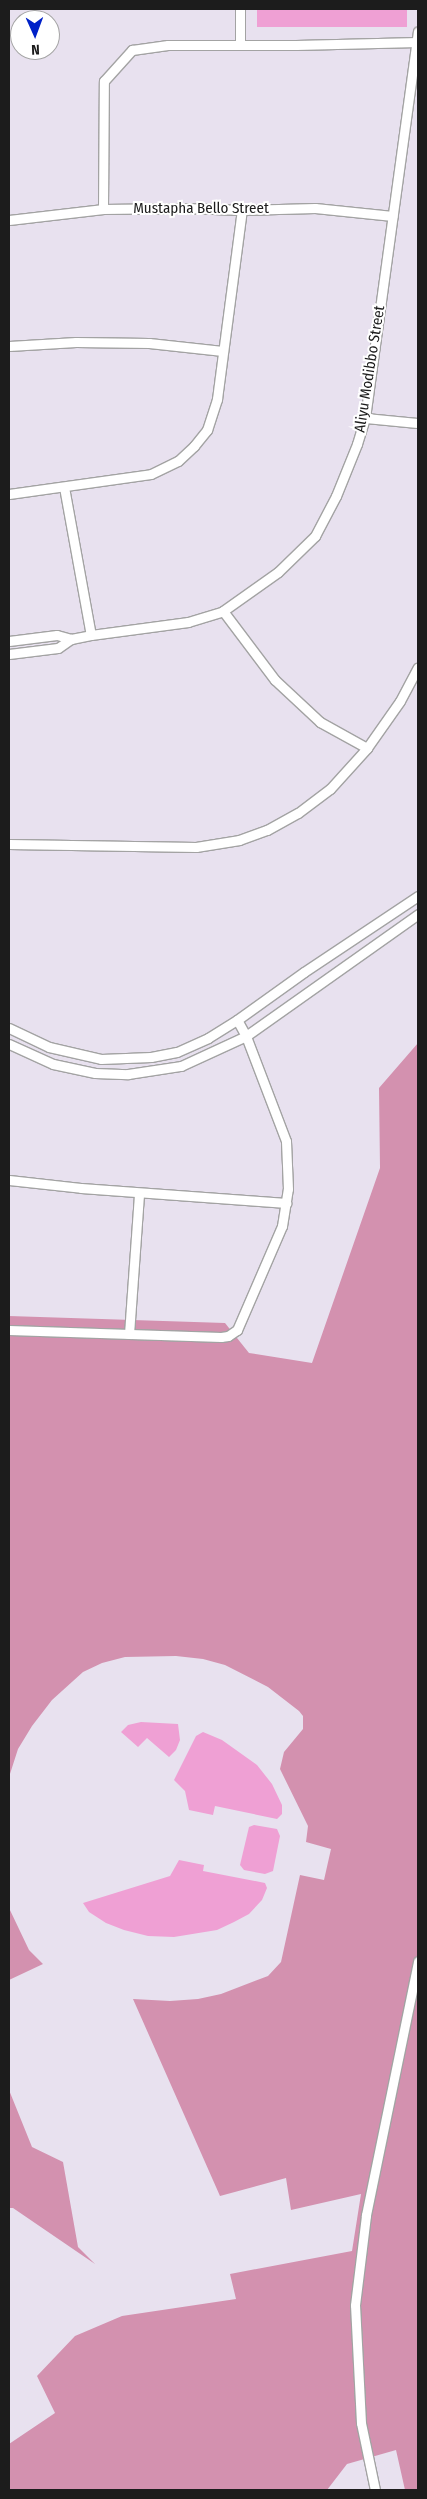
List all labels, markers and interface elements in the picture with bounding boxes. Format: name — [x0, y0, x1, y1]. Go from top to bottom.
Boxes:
north arrow — [10, 10, 60, 60]
text: N — [31, 41, 40, 58]
street label: Mustapha Bello Street — [133, 200, 269, 218]
street label: Aliyu Modibbo Street — [351, 304, 389, 434]

